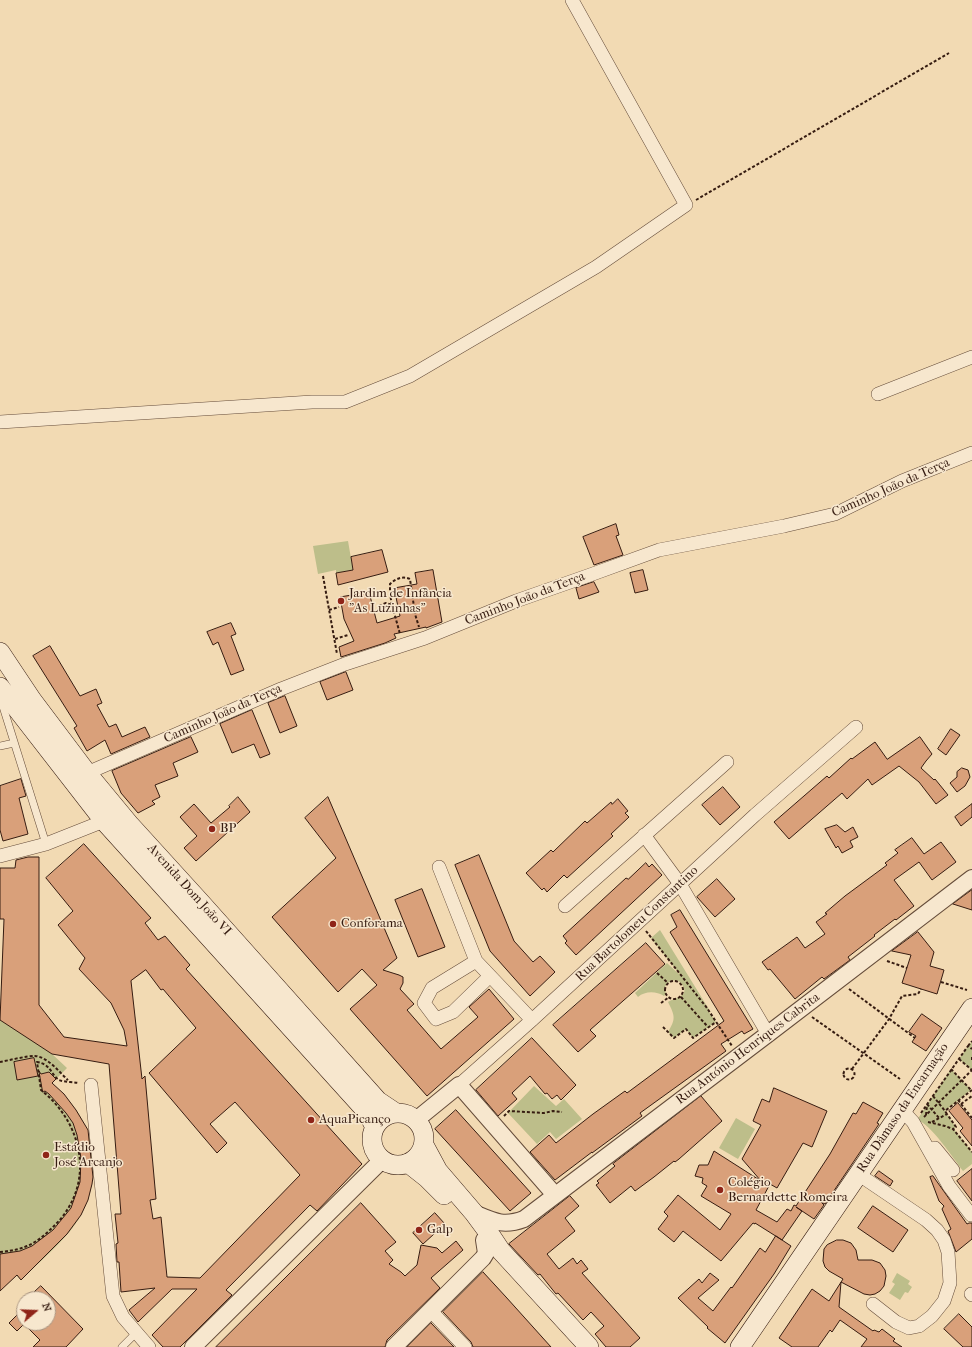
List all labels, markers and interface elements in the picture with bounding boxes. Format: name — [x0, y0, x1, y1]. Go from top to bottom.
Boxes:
street label: Caminho João da Terça — [830, 455, 952, 521]
street label: Caminho João da Terça — [463, 569, 587, 629]
place label: Jardim de Infância "As Luzinhas" — [349, 586, 452, 617]
marker: Jardim de Infância "As Luzinhas" — [336, 596, 346, 606]
street label: Caminho João da Terça — [162, 681, 284, 747]
place label: BP — [220, 821, 236, 837]
marker: BP — [207, 824, 217, 834]
street label: Avenida Dom João VI — [144, 841, 234, 939]
street label: Rua Bartolomeu Constantino — [572, 863, 702, 985]
place label: Conforama — [341, 916, 403, 932]
marker: Conforama — [328, 919, 338, 929]
street label: Rua António Henriques Cabrita — [673, 990, 823, 1108]
street label: Rua Dâmaso da Encarnação — [854, 1040, 952, 1176]
place label: AquaPicanço — [319, 1112, 391, 1128]
marker: AquaPicanço — [306, 1115, 316, 1125]
place label: Estádio José Arcanjo — [54, 1140, 122, 1171]
marker: Estádio José Arcanjo — [41, 1150, 51, 1160]
place label: Colégio Bernardette Romeira — [728, 1175, 848, 1206]
marker: Colégio Bernardette Romeira — [715, 1185, 725, 1195]
place label: Galp — [427, 1222, 453, 1238]
marker: Galp — [414, 1225, 424, 1235]
north arrow — [16, 1291, 56, 1331]
text: N — [39, 1301, 54, 1313]

